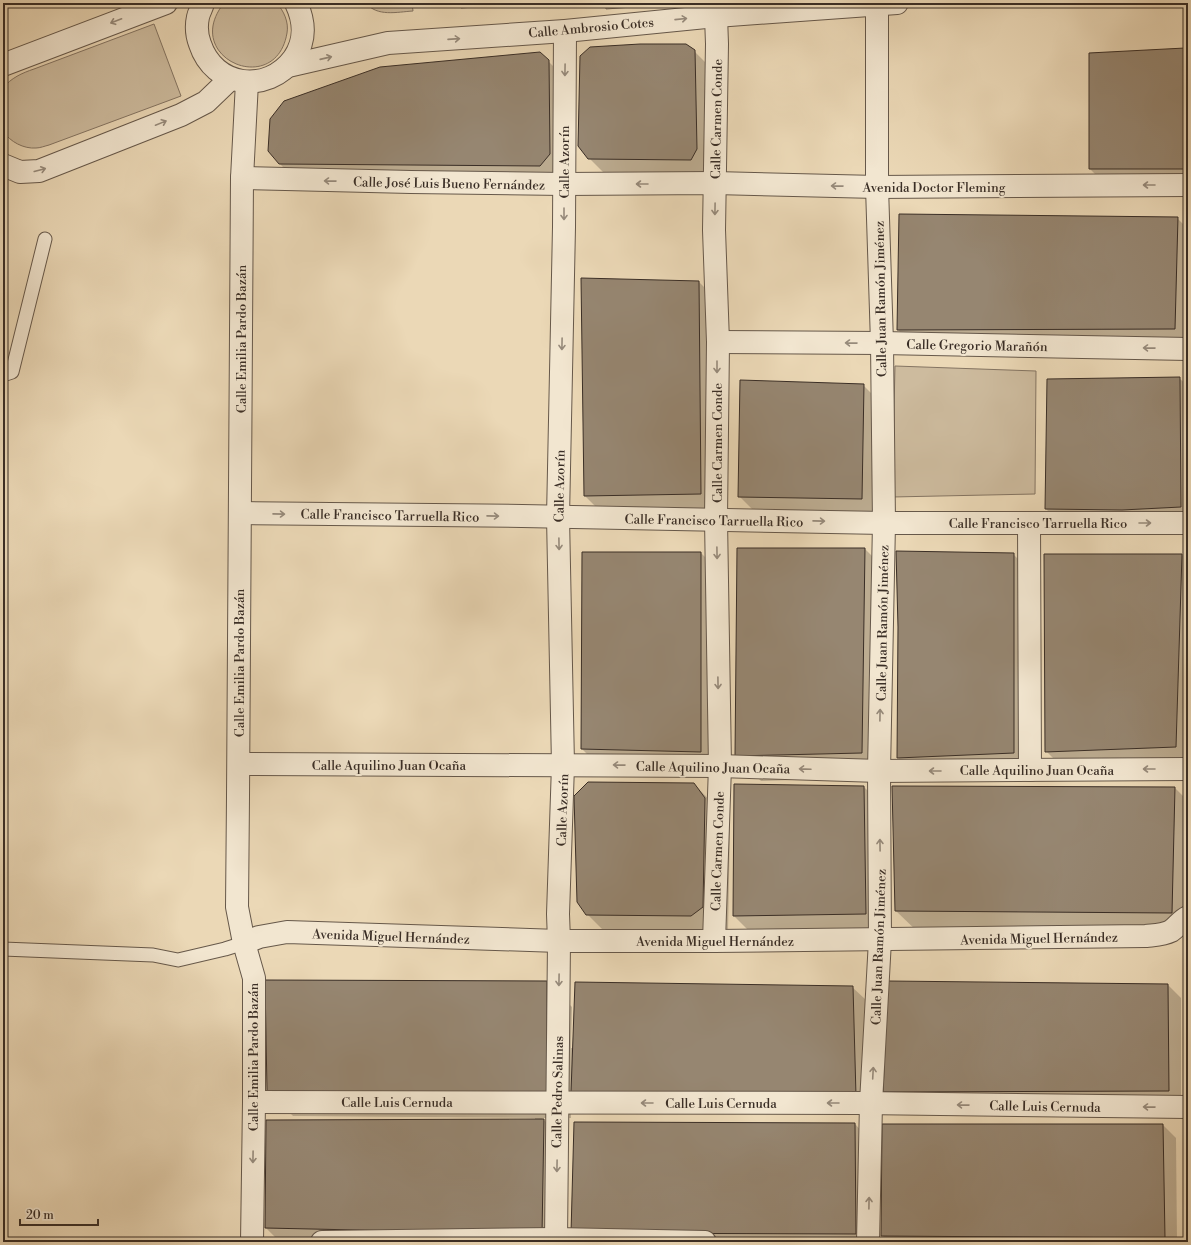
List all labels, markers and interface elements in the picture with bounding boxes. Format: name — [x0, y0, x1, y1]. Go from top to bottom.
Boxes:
street label: Calle Ambrosio Cotes — [528, 15, 655, 41]
one-way arrow — [674, 16, 687, 23]
one-way arrow — [111, 18, 123, 26]
one-way arrow — [447, 35, 460, 42]
one-way arrow — [319, 53, 332, 61]
street label: Calle Carmen Conde — [708, 58, 726, 179]
one-way arrow — [561, 63, 569, 76]
one-way arrow — [155, 118, 167, 126]
street label: Calle Azorín — [557, 125, 573, 198]
one-way arrow — [34, 165, 47, 173]
street label: Calle José Luis Bueno Fernández — [353, 174, 545, 194]
one-way arrow — [324, 177, 337, 185]
one-way arrow — [636, 180, 649, 188]
street label: Avenida Doctor Fleming — [862, 180, 1006, 196]
one-way arrow — [1143, 181, 1156, 189]
one-way arrow — [831, 182, 844, 190]
one-way arrow — [711, 202, 719, 215]
one-way arrow — [560, 207, 568, 220]
street label: Calle Juan Ramón Jiménez — [872, 221, 890, 377]
street label: Calle Emilia Pardo Bazán — [234, 265, 250, 413]
one-way arrow — [558, 337, 565, 350]
street label: Calle Gregorio Marañón — [906, 337, 1048, 355]
one-way arrow — [845, 339, 858, 347]
one-way arrow — [1143, 344, 1156, 352]
one-way arrow — [713, 360, 721, 373]
street label: Calle Carmen Conde — [710, 382, 726, 503]
street label: Calle Azorín — [551, 449, 569, 523]
street label: Calle Francisco Tarruella Rico — [300, 506, 479, 526]
one-way arrow — [272, 510, 285, 518]
street label: Calle Francisco Tarruella Rico — [624, 511, 803, 531]
one-way arrow — [486, 512, 499, 520]
street label: Calle Francisco Tarruella Rico — [949, 516, 1127, 532]
one-way arrow — [812, 517, 825, 525]
one-way arrow — [1138, 519, 1151, 527]
one-way arrow — [555, 537, 562, 550]
street label: Calle Juan Ramón Jiménez — [874, 545, 892, 701]
one-way arrow — [713, 546, 721, 559]
street label: Calle Emilia Pardo Bazán — [232, 589, 248, 737]
one-way arrow — [715, 676, 722, 689]
one-way arrow — [876, 709, 884, 722]
street label: Calle Aquilino Juan Ocaña — [312, 758, 467, 774]
street label: Calle Aquilino Juan Ocaña — [636, 759, 791, 777]
one-way arrow — [613, 761, 626, 769]
street label: Calle Aquilino Juan Ocaña — [960, 763, 1115, 779]
one-way arrow — [799, 765, 812, 773]
one-way arrow — [1143, 765, 1156, 773]
one-way arrow — [929, 767, 942, 775]
street label: Calle Azorín — [554, 773, 572, 847]
street label: Calle Carmen Conde — [708, 790, 728, 911]
one-way arrow — [876, 839, 884, 852]
street label: Calle Juan Ramón Jiménez — [868, 869, 890, 1025]
street label: Avenida Miguel Hernández — [311, 926, 470, 948]
street label: Avenida Miguel Hernández — [959, 930, 1118, 948]
street label: Avenida Miguel Hernández — [635, 934, 794, 950]
one-way arrow — [555, 973, 563, 986]
street label: Calle Emilia Pardo Bazán — [246, 983, 262, 1131]
street label: Calle Pedro Salinas — [549, 1036, 567, 1148]
one-way arrow — [869, 1067, 876, 1080]
street label: Calle Luis Cernuda — [341, 1095, 453, 1111]
street label: Calle Luis Cernuda — [665, 1096, 777, 1112]
street label: Calle Luis Cernuda — [989, 1098, 1101, 1116]
one-way arrow — [641, 1099, 654, 1107]
one-way arrow — [827, 1099, 840, 1107]
one-way arrow — [957, 1101, 970, 1109]
one-way arrow — [1143, 1103, 1156, 1111]
one-way arrow — [249, 1150, 257, 1163]
one-way arrow — [553, 1159, 561, 1172]
one-way arrow — [865, 1197, 873, 1210]
scale bar — [20, 1201, 98, 1227]
text: 20 m — [26, 1208, 54, 1223]

